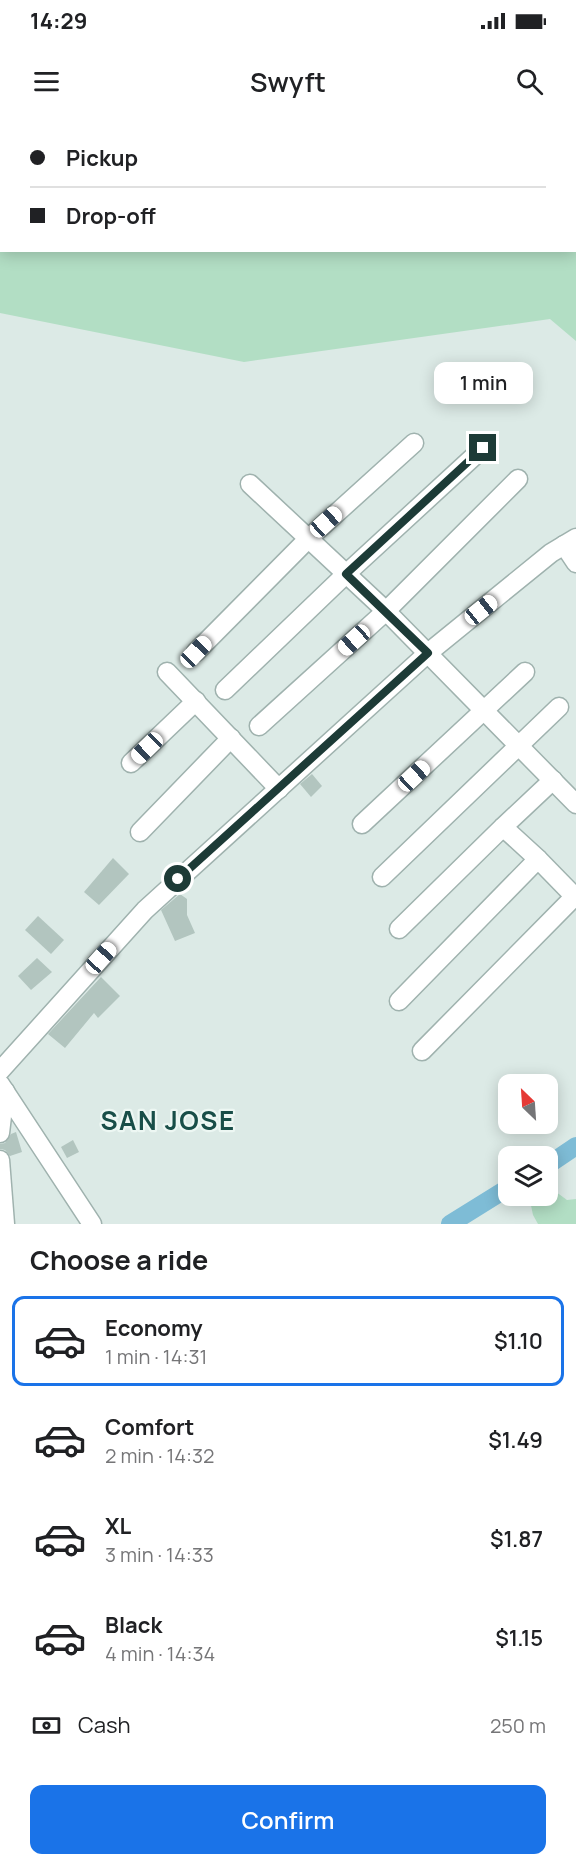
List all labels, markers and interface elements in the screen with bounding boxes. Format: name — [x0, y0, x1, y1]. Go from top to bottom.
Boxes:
text: 14:29 — [30, 6, 87, 36]
text: Swyft — [250, 63, 326, 100]
icon: menu — [30, 65, 63, 98]
icon: search — [513, 65, 546, 98]
text: Pickup — [66, 143, 138, 173]
text: Drop-off — [66, 201, 156, 231]
callout: 1 min — [434, 361, 532, 403]
text: 1 min — [460, 369, 507, 396]
route end — [469, 434, 496, 461]
car — [307, 503, 345, 541]
car — [461, 592, 501, 628]
car — [335, 621, 373, 659]
car — [177, 633, 215, 671]
car — [128, 729, 166, 767]
car — [395, 757, 433, 795]
route start — [164, 865, 191, 892]
car — [82, 939, 120, 977]
north arrow — [498, 1074, 558, 1134]
map controls — [498, 1074, 558, 1206]
district label: SAN JOSE — [100, 1102, 236, 1138]
button: layers — [498, 1146, 558, 1206]
text: Choose a ride — [30, 1241, 208, 1278]
text: Economy — [105, 1313, 203, 1343]
icon: car — [33, 1314, 87, 1368]
text: $1.10 — [494, 1326, 543, 1356]
text: 1 min · 14:31 — [105, 1343, 207, 1370]
text: Comfort — [105, 1412, 194, 1442]
icon: car — [33, 1413, 87, 1467]
text: $1.49 — [488, 1425, 543, 1455]
text: 2 min · 14:32 — [105, 1442, 214, 1469]
text: XL — [105, 1511, 131, 1541]
icon: car — [33, 1512, 87, 1566]
text: $1.87 — [490, 1524, 543, 1554]
text: 3 min · 14:33 — [105, 1541, 214, 1568]
text: Black — [105, 1610, 162, 1640]
icon: car — [33, 1611, 87, 1665]
text: $1.15 — [495, 1623, 543, 1653]
text: 4 min · 14:34 — [105, 1640, 215, 1667]
icon: cash — [30, 1709, 63, 1742]
text: Cash — [78, 1710, 131, 1740]
text: 250 m — [490, 1712, 546, 1739]
button: Confirm — [30, 1785, 546, 1854]

